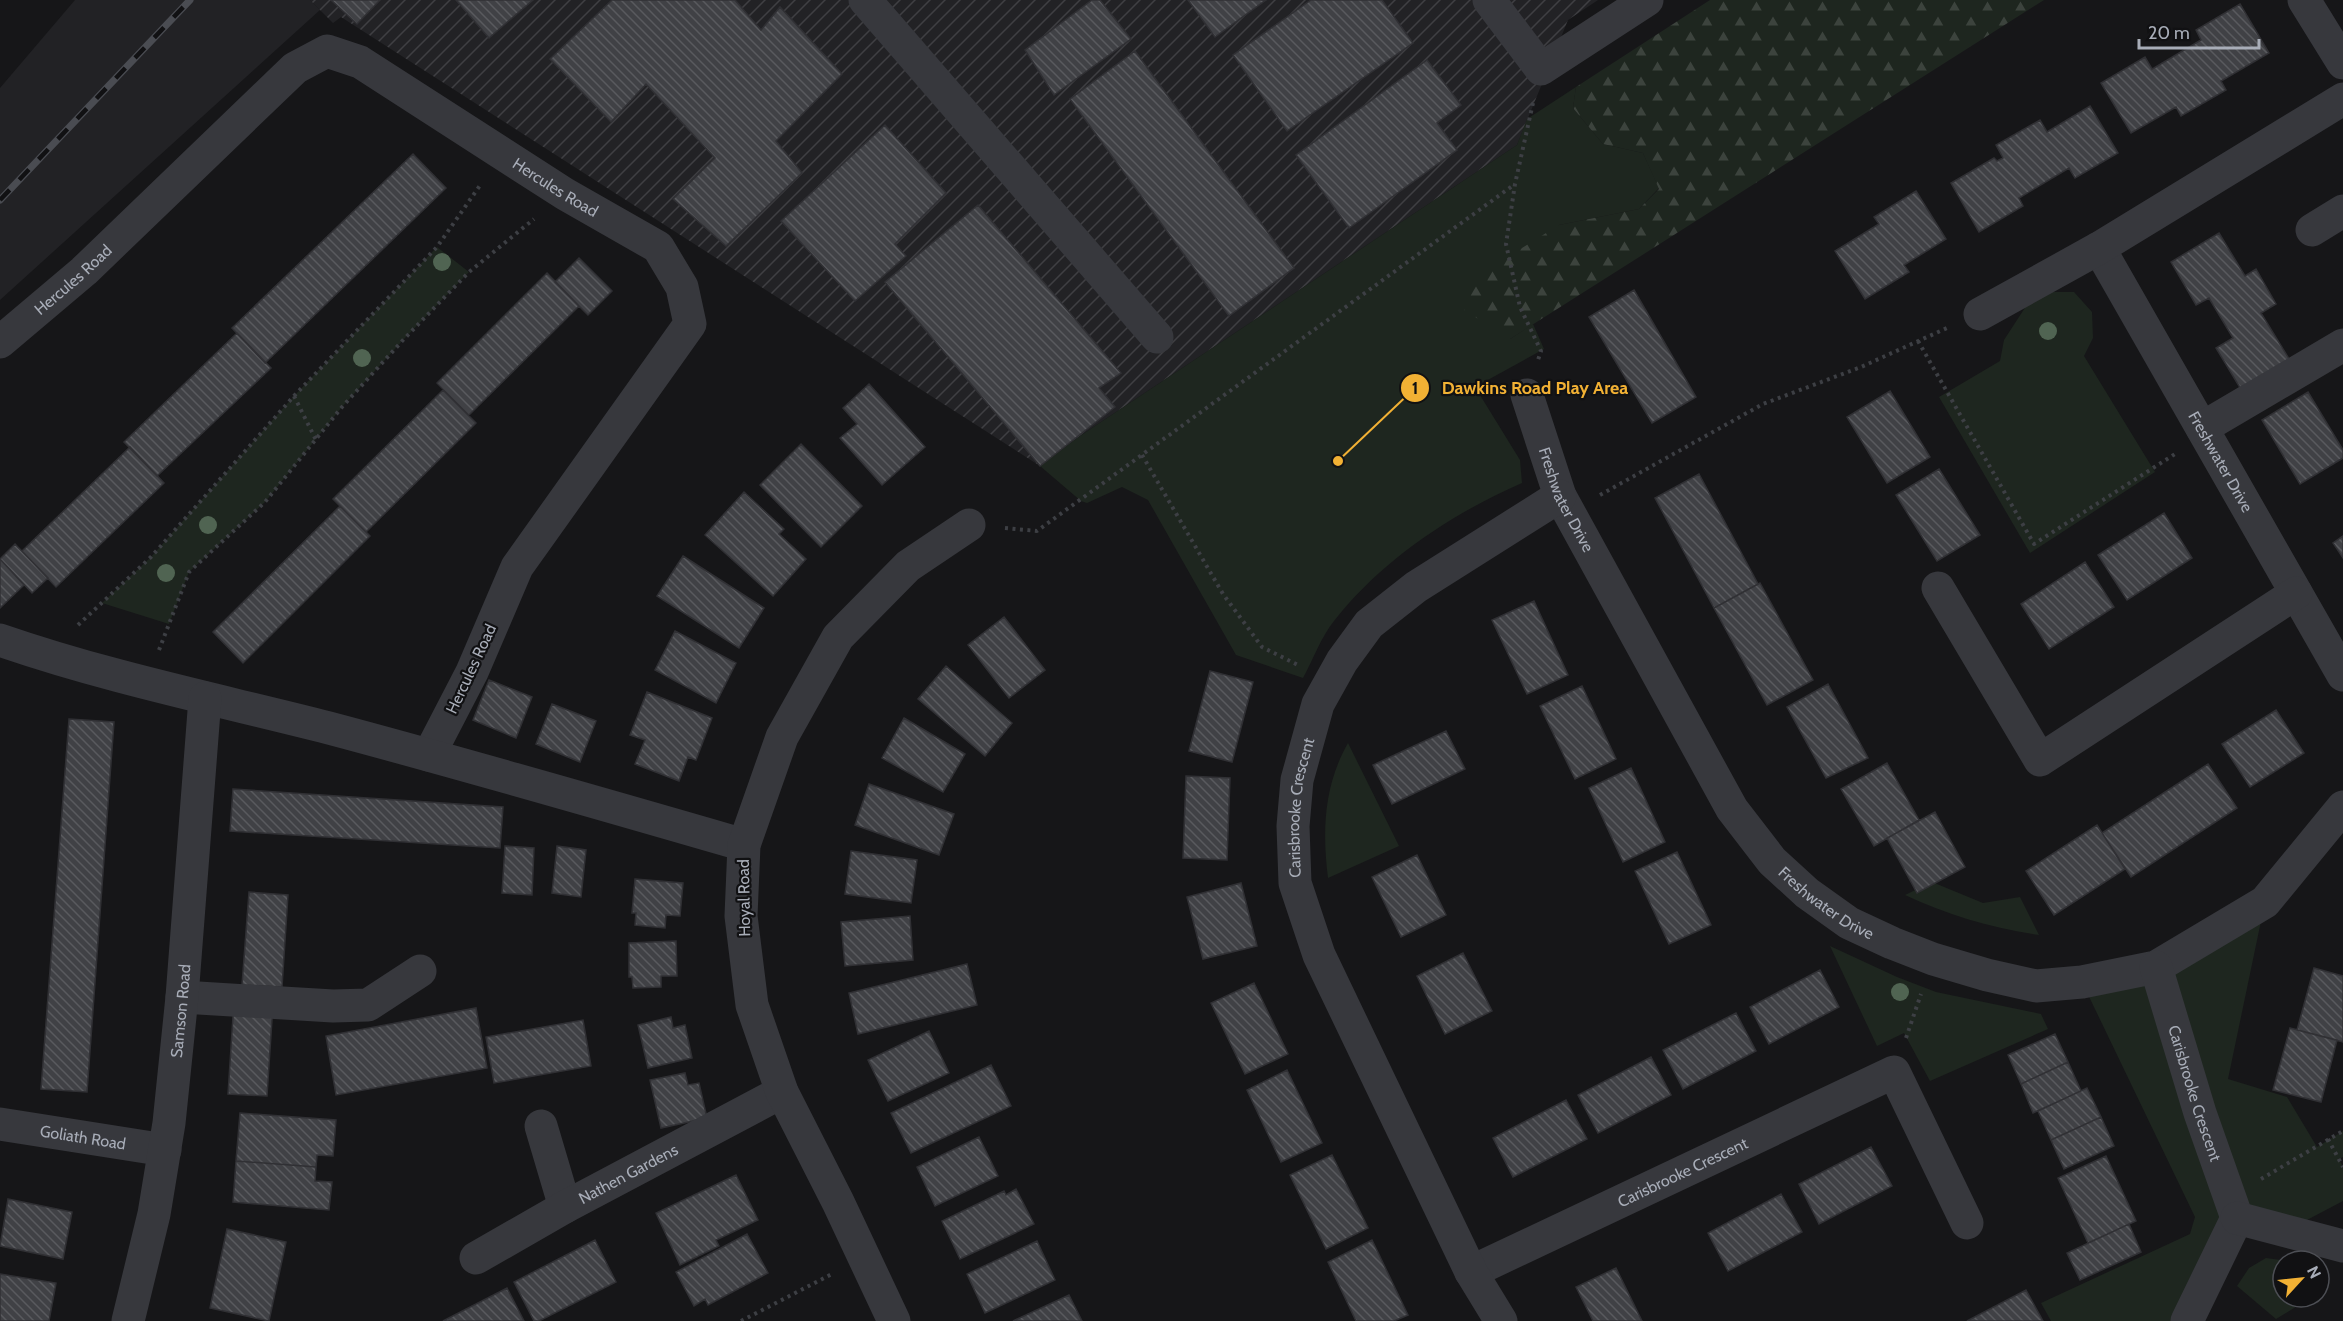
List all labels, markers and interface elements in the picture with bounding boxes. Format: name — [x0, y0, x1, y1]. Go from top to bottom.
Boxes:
scale bar — [2139, 12, 2259, 50]
text: 20 m — [2148, 22, 2190, 44]
street label: Hercules Road — [509, 154, 602, 220]
street label: Hercules Road — [30, 240, 115, 318]
callout: Dawkins Road Play Area — [1400, 370, 1640, 406]
text: 1 — [1412, 377, 1418, 399]
text: Dawkins Road Play Area — [1442, 377, 1628, 399]
street label: Freshwater Drive — [2185, 408, 2257, 515]
street label: Freshwater Drive — [1535, 445, 1598, 555]
street label: Hercules Road — [442, 621, 500, 717]
street label: Carisbrooke Crescent — [1283, 735, 1318, 878]
street label: Hoyal Road — [734, 859, 754, 937]
street label: Freshwater Drive — [1775, 862, 1877, 943]
street label: Samson Road — [166, 963, 194, 1059]
street label: Carisbrooke Crescent — [2165, 1023, 2226, 1164]
street label: Goliath Road — [39, 1121, 127, 1153]
street label: Carisbrooke Crescent — [1614, 1133, 1751, 1211]
street label: Nathen Gardens — [575, 1139, 681, 1208]
north arrow — [2271, 1249, 2331, 1309]
text: N — [2303, 1263, 2325, 1282]

